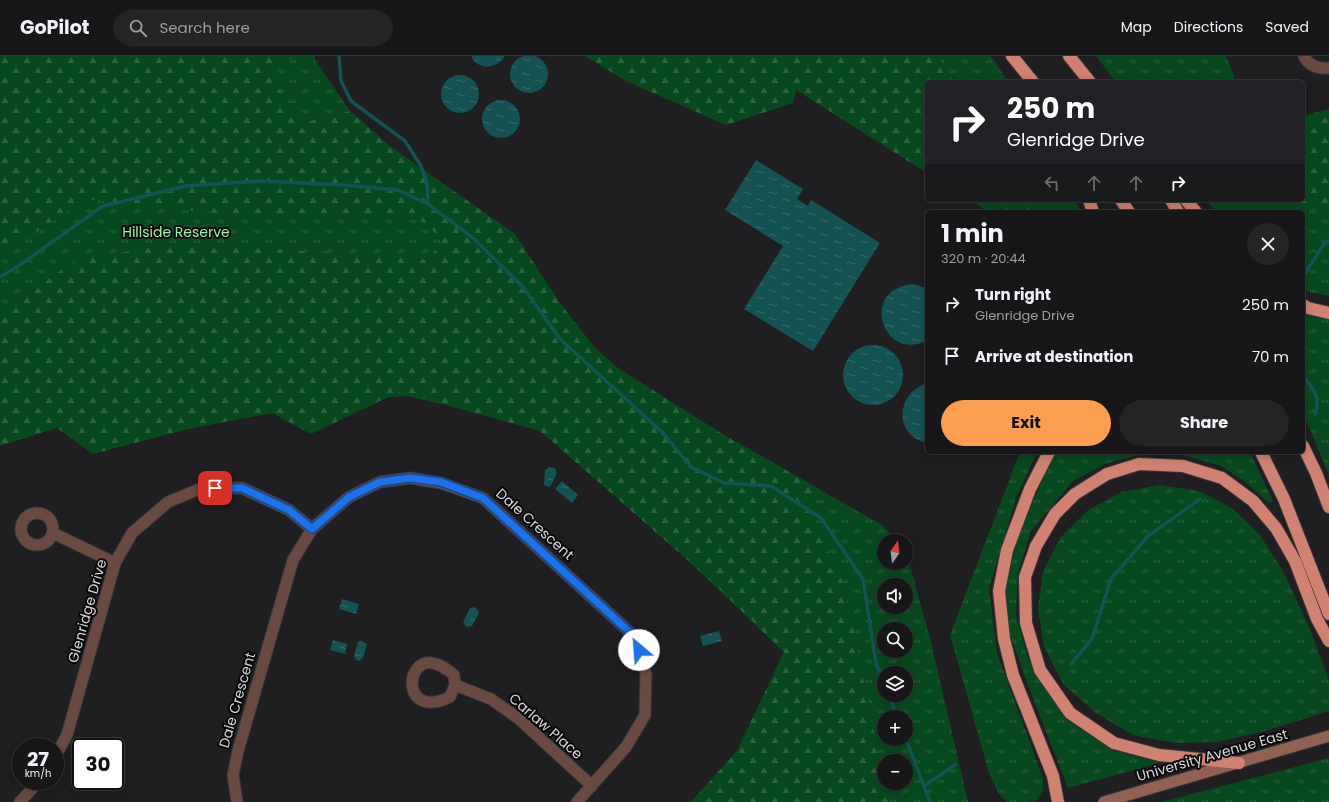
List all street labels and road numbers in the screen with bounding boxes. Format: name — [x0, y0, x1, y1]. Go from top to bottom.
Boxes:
street label: Dale Crescent — [492, 484, 578, 564]
street label: Glenridge Drive — [63, 556, 111, 665]
street label: Dale Crescent — [214, 650, 260, 750]
street label: Carlaw Place — [505, 688, 587, 764]
street label: University Avenue East — [1134, 724, 1290, 786]

